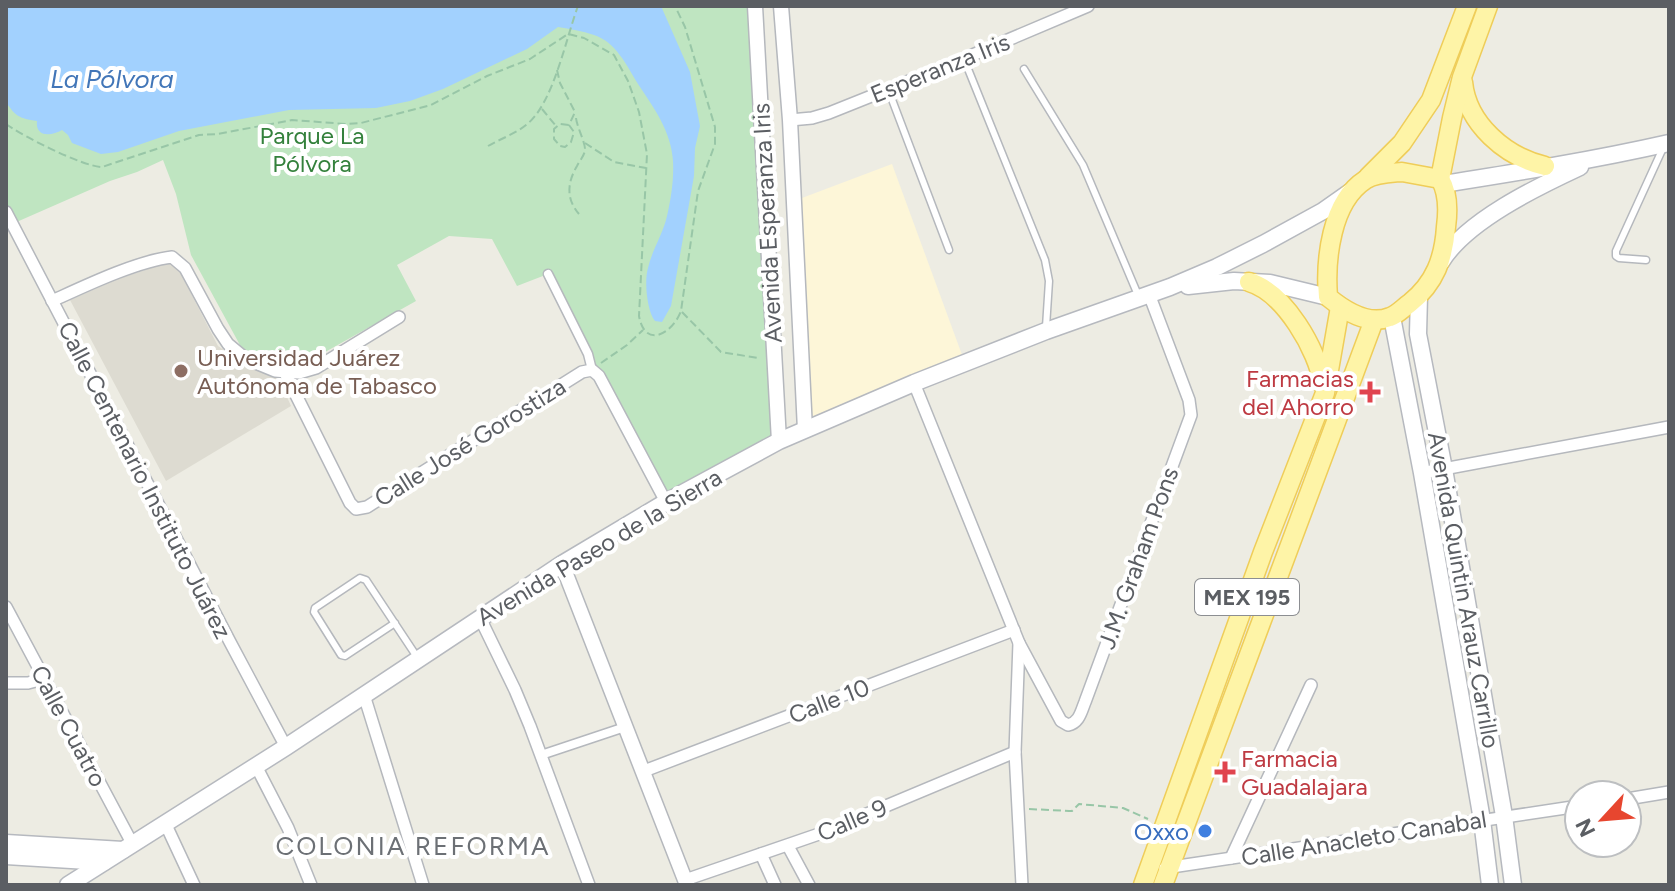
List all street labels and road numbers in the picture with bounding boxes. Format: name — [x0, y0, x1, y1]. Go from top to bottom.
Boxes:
street label: Esperanza Iris — [866, 27, 1014, 109]
street label: Avenida Esperanza Iris — [746, 102, 788, 344]
street label: Calle Centenario Instituto Juárez — [52, 316, 238, 644]
street label: Calle José Gorostiza — [369, 371, 571, 513]
street label: Avenida Quintin Arauz Carrillo — [1422, 429, 1506, 751]
street label: Avenida Paseo de la Sierra — [471, 462, 727, 632]
street label: J.M. Graham Pons — [1092, 463, 1184, 653]
road number: MEX 195 — [1195, 579, 1299, 615]
street label: Calle Cuatro — [25, 660, 113, 792]
street label: Calle 10 — [784, 672, 874, 730]
street label: Calle 9 — [813, 792, 891, 848]
street label: Calle Anacleto Canabal — [1239, 804, 1489, 872]

